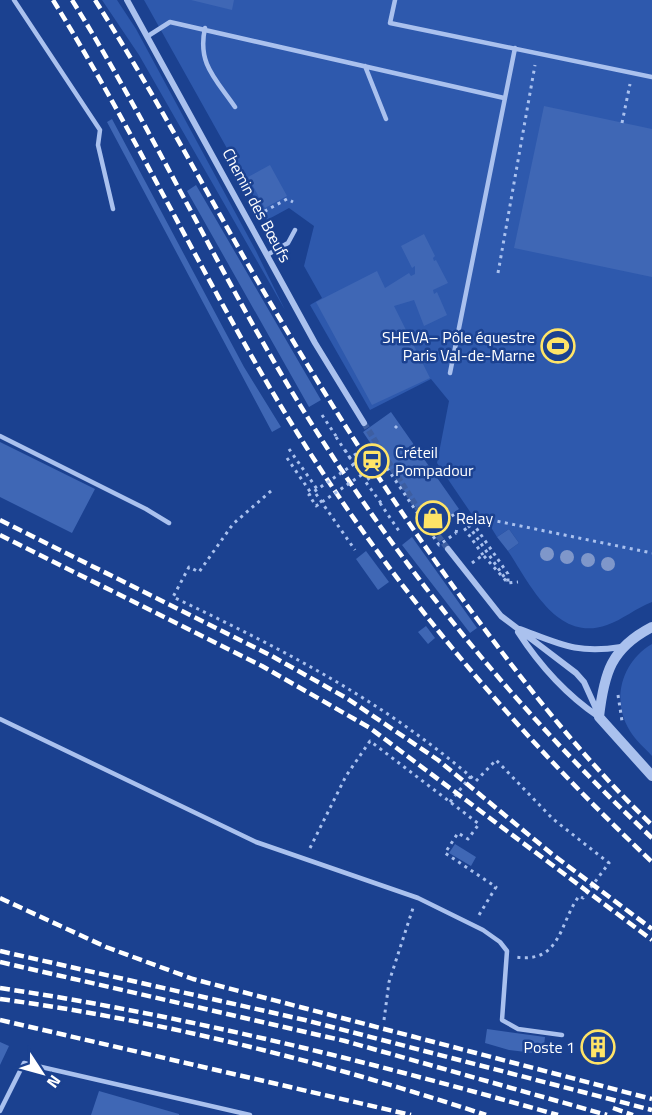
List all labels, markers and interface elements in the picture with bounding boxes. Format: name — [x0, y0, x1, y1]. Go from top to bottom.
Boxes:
street label: Chemin des Bœufs — [217, 143, 297, 267]
place label: SHEVA– Pôle équestre Paris Val-de-Marne — [382, 325, 535, 367]
sports icon: SHEVA– Pôle équestre Paris Val-de-Marne — [540, 328, 576, 364]
place label: Créteil Pompadour — [395, 440, 474, 482]
station icon: Créteil Pompadour — [354, 443, 390, 479]
shop icon: Relay — [415, 500, 451, 536]
place label: Relay — [456, 506, 493, 530]
building icon: Poste 1 — [580, 1029, 616, 1065]
place label: Poste 1 — [524, 1035, 575, 1059]
north arrow — [12, 1043, 72, 1103]
text: N — [41, 1070, 67, 1093]

